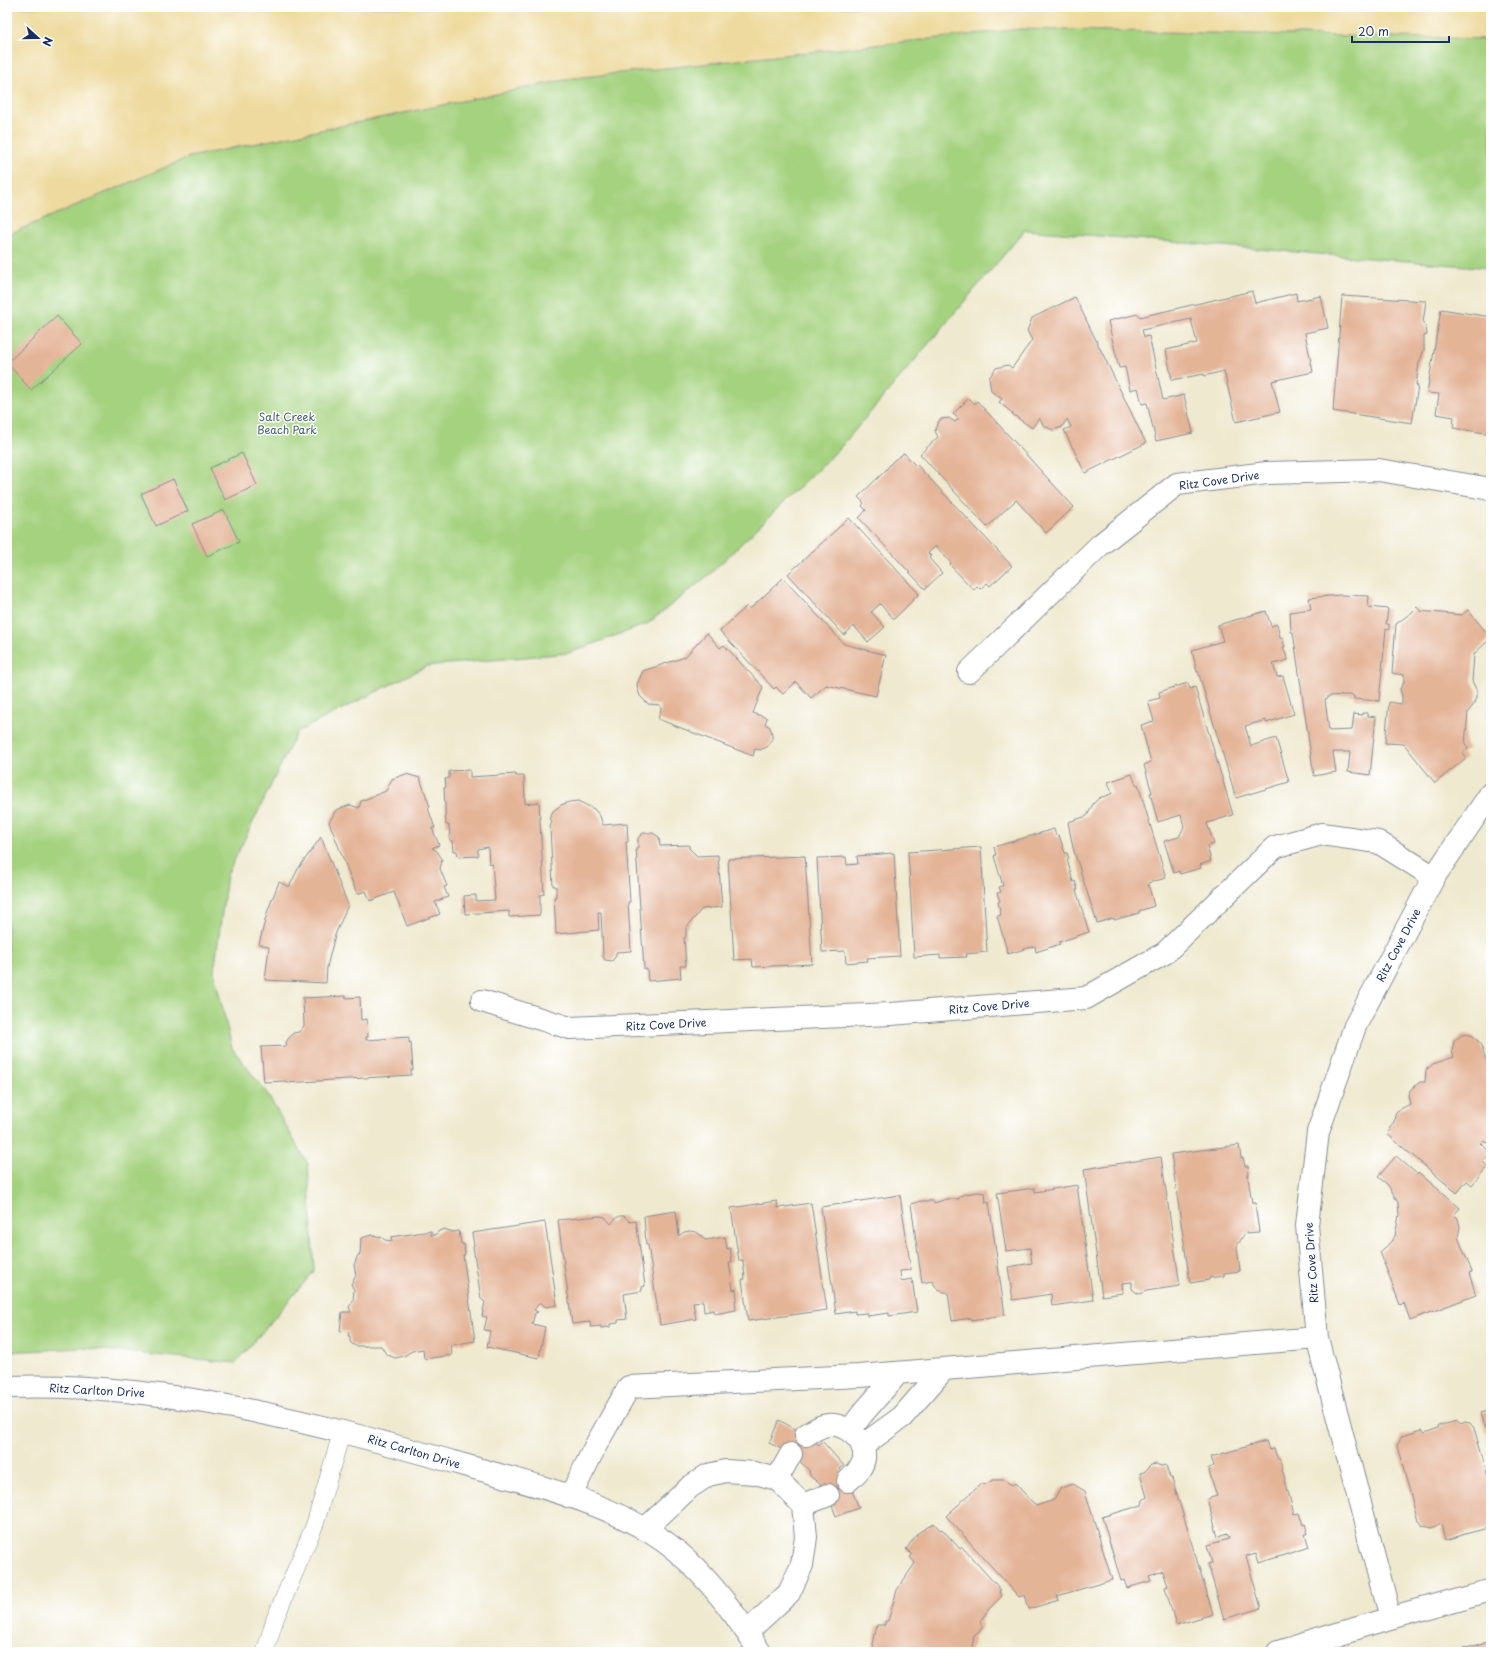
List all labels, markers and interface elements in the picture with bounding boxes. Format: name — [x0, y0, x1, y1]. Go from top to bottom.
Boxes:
north arrow — [18, 18, 58, 58]
scale bar — [1352, 18, 1449, 44]
text: 20 m — [1358, 22, 1389, 40]
text: N — [38, 35, 57, 49]
park label: Salt Creek Beach Park — [257, 408, 317, 438]
street label: Ritz Cove Drive — [1178, 466, 1260, 494]
street label: Ritz Cove Drive — [1371, 905, 1425, 985]
street label: Ritz Cove Drive — [948, 994, 1030, 1018]
street label: Ritz Cove Drive — [625, 1013, 707, 1035]
street label: Ritz Cove Drive — [1300, 1222, 1322, 1304]
street label: Ritz Carlton Drive — [49, 1379, 145, 1401]
street label: Ritz Carlton Drive — [366, 1430, 463, 1472]

